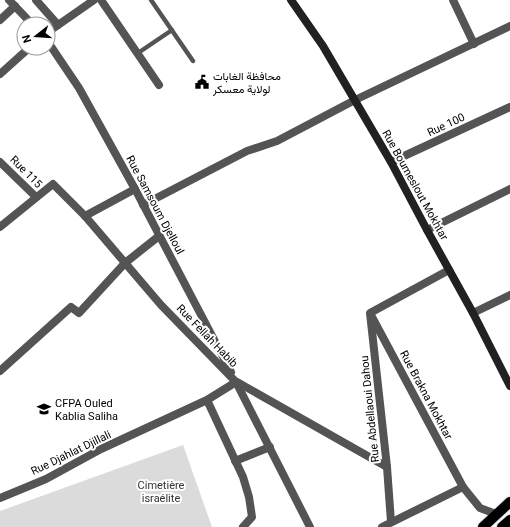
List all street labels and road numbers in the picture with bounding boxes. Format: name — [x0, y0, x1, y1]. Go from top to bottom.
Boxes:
street label: Rue 100 — [425, 111, 467, 139]
street label: Rue Boumeslout Mokhtar — [379, 128, 451, 243]
street label: Rue 115 — [7, 153, 45, 191]
street label: Rue Samsoum Djelloul — [123, 153, 187, 257]
street label: Rue Fellah Habib — [174, 302, 240, 370]
street label: Rue Brakna Mokhtar — [397, 348, 455, 442]
street label: Rue Abdellaoui Dahou — [358, 355, 382, 463]
street label: Rue Djahlat Djillali — [29, 428, 113, 478]

